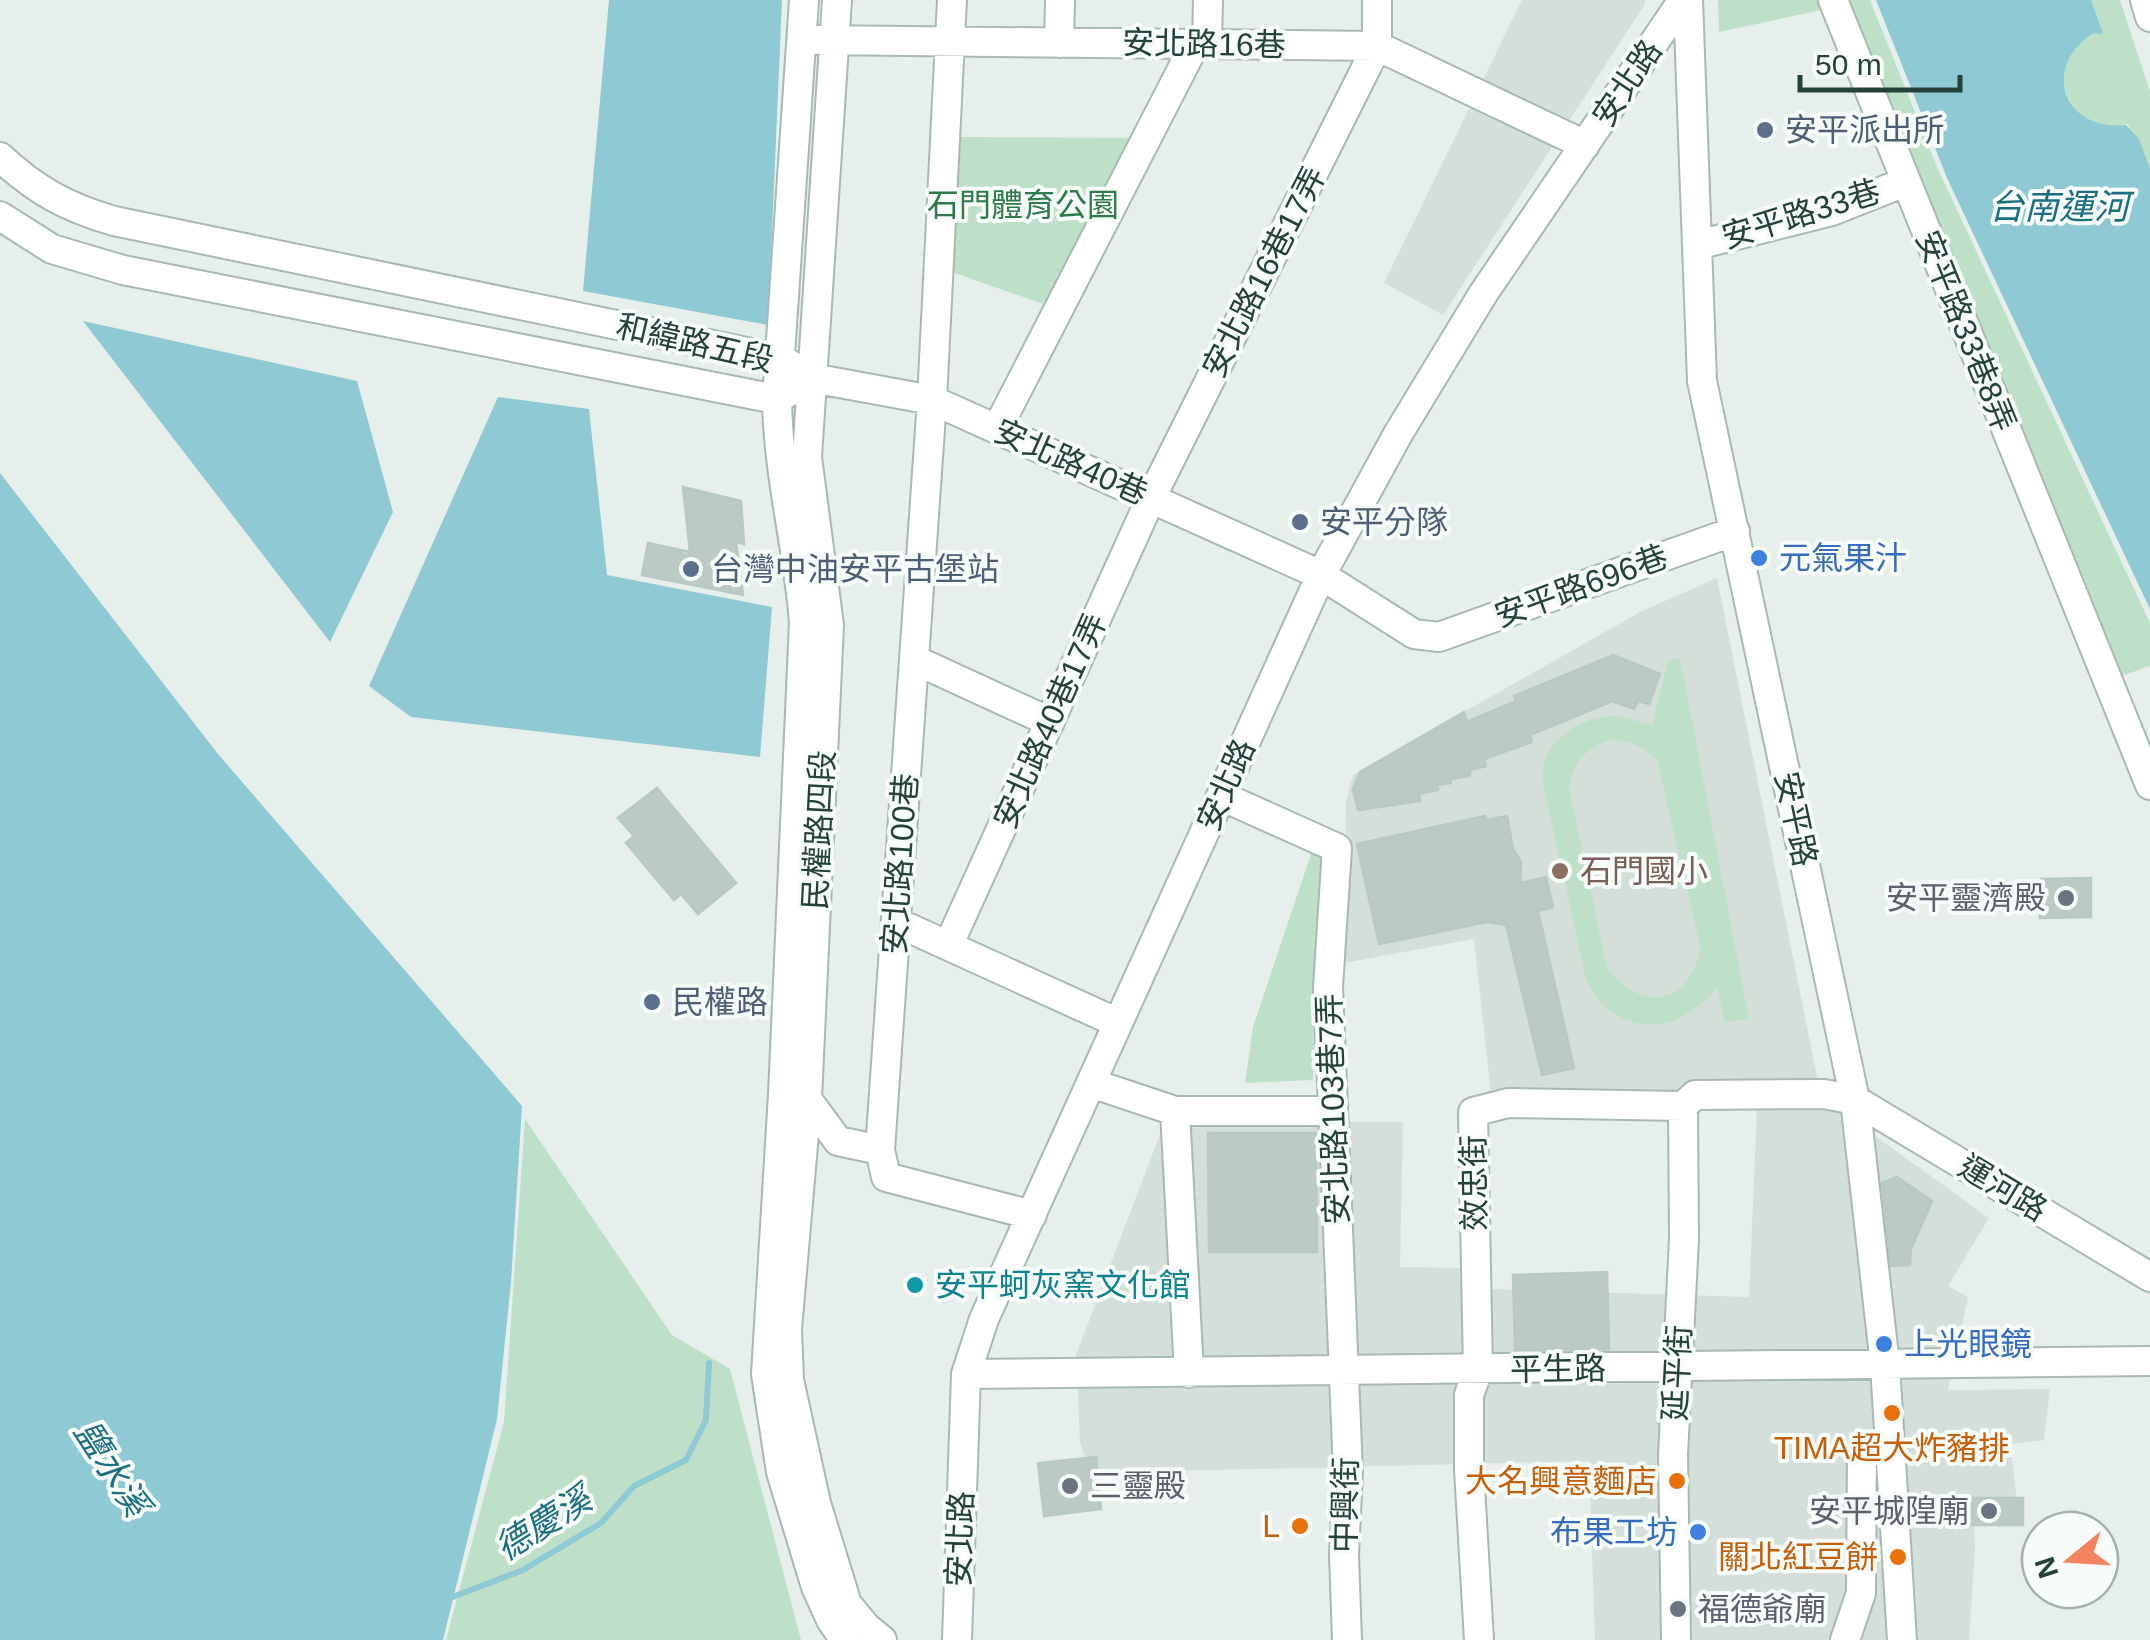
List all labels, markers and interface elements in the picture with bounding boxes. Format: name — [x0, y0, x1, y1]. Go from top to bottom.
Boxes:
street label: 安北路16巷 — [1122, 25, 1286, 63]
scale bar — [1800, 30, 1960, 92]
street label: 安北路 — [1585, 33, 1669, 133]
text: 50 m — [1815, 48, 1882, 81]
place label: 安平派出所 — [1785, 112, 1945, 148]
marker: 安平派出所 — [1754, 119, 1776, 141]
street label: 安北路16巷17弄 — [1195, 161, 1333, 383]
street label: 安平路33巷 — [1718, 173, 1884, 255]
park label: 石門體育公園 — [927, 187, 1119, 223]
water label: 台南運河 — [1989, 187, 2135, 226]
street label: 安平路33巷8弄 — [1909, 225, 2023, 437]
street label: 和緯路五段 — [613, 307, 777, 379]
street label: 安北路40巷 — [989, 412, 1153, 512]
place label: 安平分隊 — [1320, 504, 1448, 540]
marker: 安平分隊 — [1289, 511, 1311, 533]
street label: 安平路696巷 — [1490, 538, 1672, 634]
place label: 元氣果汁 — [1779, 540, 1907, 576]
marker: 元氣果汁 — [1748, 547, 1770, 569]
place label: 台灣中油安平古堡站 — [711, 551, 999, 587]
marker: 台灣中油安平古堡站 — [680, 558, 702, 580]
street label: 安北路40巷17弄 — [987, 608, 1113, 834]
street label: 安北路 — [1190, 734, 1262, 836]
street label: 民權路四段 — [797, 749, 841, 911]
street label: 安平路 — [1768, 768, 1824, 870]
street label: 安北路100巷 — [876, 772, 924, 956]
place label: 石門國小 — [1580, 853, 1708, 889]
marker: 石門國小 — [1549, 860, 1571, 882]
place label: 安平靈濟殿 — [1886, 880, 2046, 916]
marker: 安平靈濟殿 — [2055, 887, 2077, 909]
place label: 民權路 — [672, 984, 768, 1020]
marker: 民權路 — [641, 991, 663, 1013]
street label: 安北路103巷7弄 — [1311, 993, 1355, 1225]
street label: 效忠街 — [1455, 1135, 1493, 1231]
street label: 運河路 — [1953, 1148, 2053, 1228]
place label: 安平蚵灰窯文化館 — [935, 1267, 1191, 1303]
marker: 安平蚵灰窯文化館 — [904, 1274, 926, 1296]
street label: 延平街 — [1657, 1324, 1697, 1422]
place label: 上光眼鏡 — [1904, 1326, 2032, 1362]
marker: 上光眼鏡 — [1873, 1333, 1895, 1355]
street label: 平生路 — [1510, 1350, 1606, 1388]
marker: TIMA超大炸豬排 — [1881, 1402, 1903, 1424]
water label: 鹽水溪 — [67, 1413, 160, 1527]
place label: TIMA超大炸豬排 — [1774, 1430, 2010, 1466]
street label: 中興街 — [1326, 1457, 1364, 1553]
place label: 大名興意麵店 — [1465, 1463, 1657, 1499]
place label: 三靈殿 — [1090, 1468, 1186, 1504]
marker: 大名興意麵店 — [1666, 1470, 1688, 1492]
marker: 三靈殿 — [1059, 1475, 1081, 1497]
water label: 德慶溪 — [488, 1476, 602, 1567]
street label: 安北路 — [940, 1490, 980, 1588]
place label: 安平城隍廟 — [1809, 1493, 1969, 1529]
marker: 安平城隍廟 — [1978, 1500, 2000, 1522]
place label: L — [1262, 1508, 1280, 1544]
north arrow — [2020, 1510, 2120, 1610]
place label: 布果工坊 — [1550, 1514, 1678, 1550]
marker: L — [1289, 1515, 1311, 1537]
marker: 布果工坊 — [1687, 1521, 1709, 1543]
place label: 關北紅豆餅 — [1718, 1539, 1878, 1575]
marker: 關北紅豆餅 — [1887, 1546, 1909, 1568]
text: N — [2029, 1553, 2065, 1582]
place label: 福德爺廟 — [1698, 1591, 1826, 1627]
marker: 福德爺廟 — [1667, 1598, 1689, 1620]

